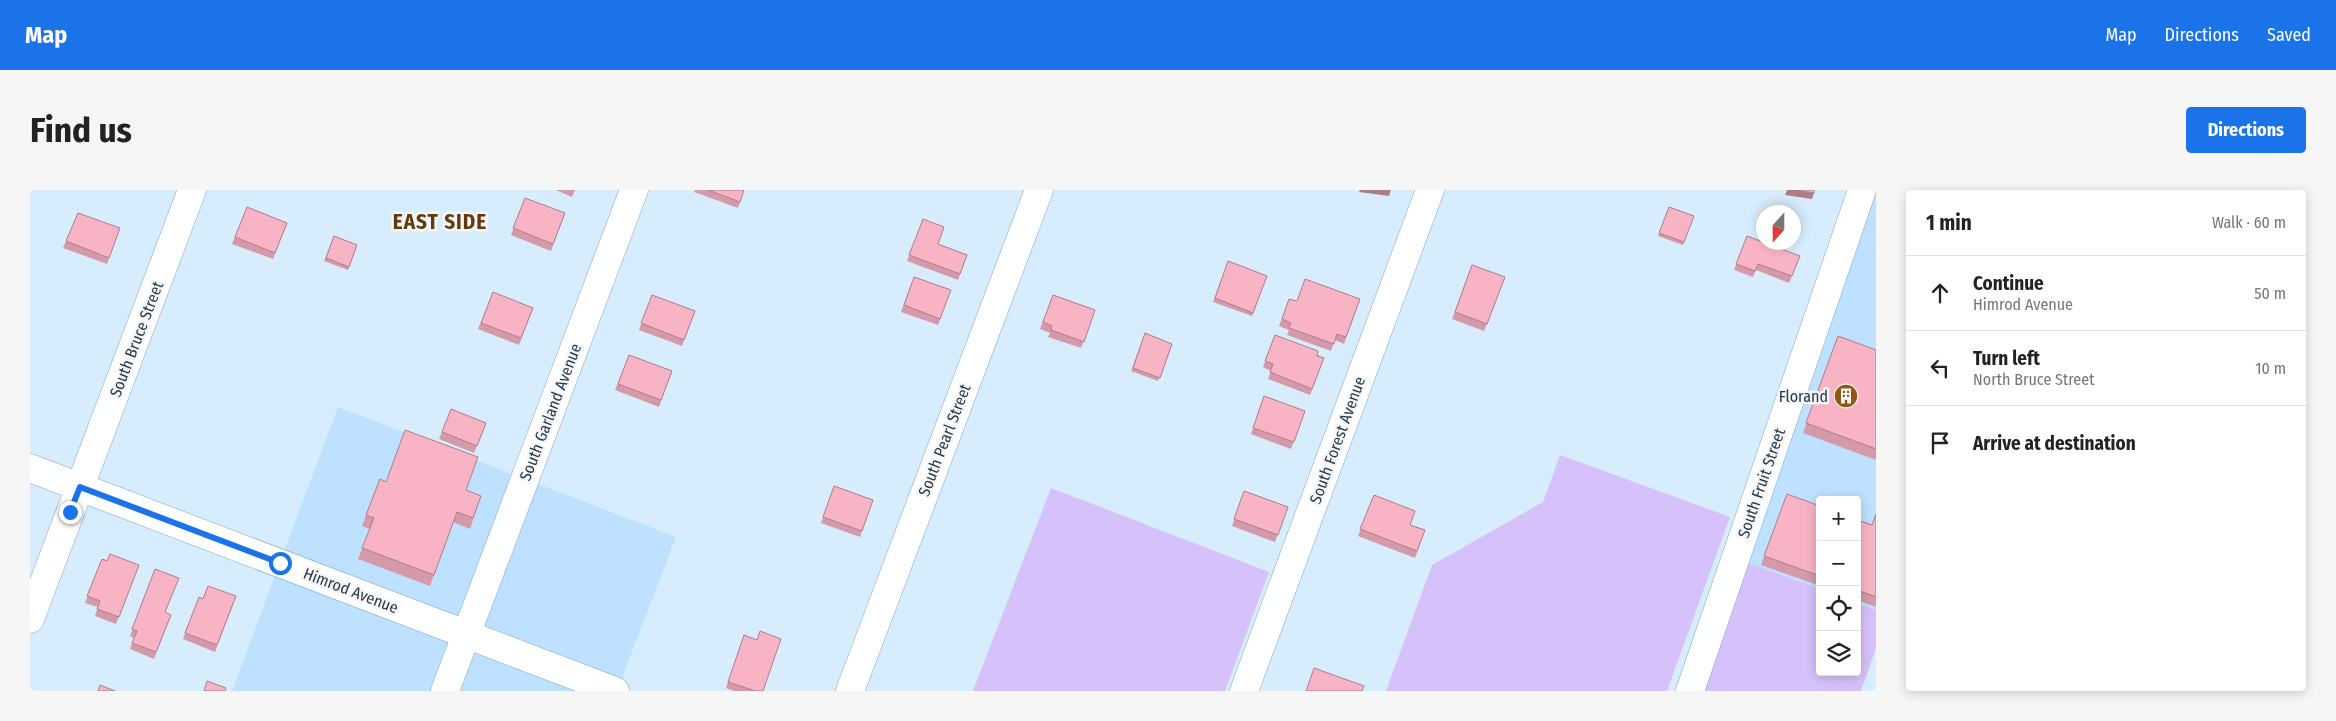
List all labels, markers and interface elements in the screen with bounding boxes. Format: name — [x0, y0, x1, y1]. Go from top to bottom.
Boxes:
text: Map — [25, 21, 67, 49]
text: Map — [2105, 24, 2137, 46]
text: Directions — [2165, 24, 2239, 46]
text: Saved — [2267, 24, 2311, 46]
button: Directions — [2186, 107, 2306, 153]
text: Find us — [30, 109, 132, 151]
north arrow — [1756, 205, 1801, 250]
district label: EAST SIDE — [393, 209, 487, 235]
text: 1 min — [1926, 210, 1972, 236]
text: Walk · 60 m — [2212, 213, 2286, 232]
text: Continue — [1973, 272, 2044, 295]
street label: South Bruce Street — [106, 278, 168, 400]
icon: ahead — [1926, 279, 1954, 307]
text: 50 m — [2254, 284, 2286, 303]
text: Himrod Avenue — [1973, 295, 2073, 314]
street label: South Garland Avenue — [516, 341, 585, 484]
text: Turn left — [1973, 347, 2040, 370]
icon: left — [1926, 354, 1954, 382]
text: 10 m — [2255, 359, 2286, 378]
text: North Bruce Street — [1973, 370, 2094, 389]
street label: South Forest Avenue — [1306, 374, 1369, 506]
street label: South Pearl Street — [914, 381, 975, 499]
building icon: Florand — [1833, 383, 1859, 409]
place label: Florand — [1779, 387, 1828, 406]
street label: South Fruit Street — [1734, 425, 1789, 541]
icon: arrive — [1926, 429, 1954, 457]
text: Arrive at destination — [1973, 432, 2136, 455]
map controls — [1816, 496, 1861, 676]
button: + — [1816, 496, 1861, 541]
route end — [59, 501, 82, 524]
button: − — [1816, 541, 1861, 586]
route start — [269, 552, 292, 575]
street label: Himrod Avenue — [301, 564, 401, 617]
button: locate — [1816, 586, 1861, 631]
button: layers — [1816, 631, 1861, 676]

